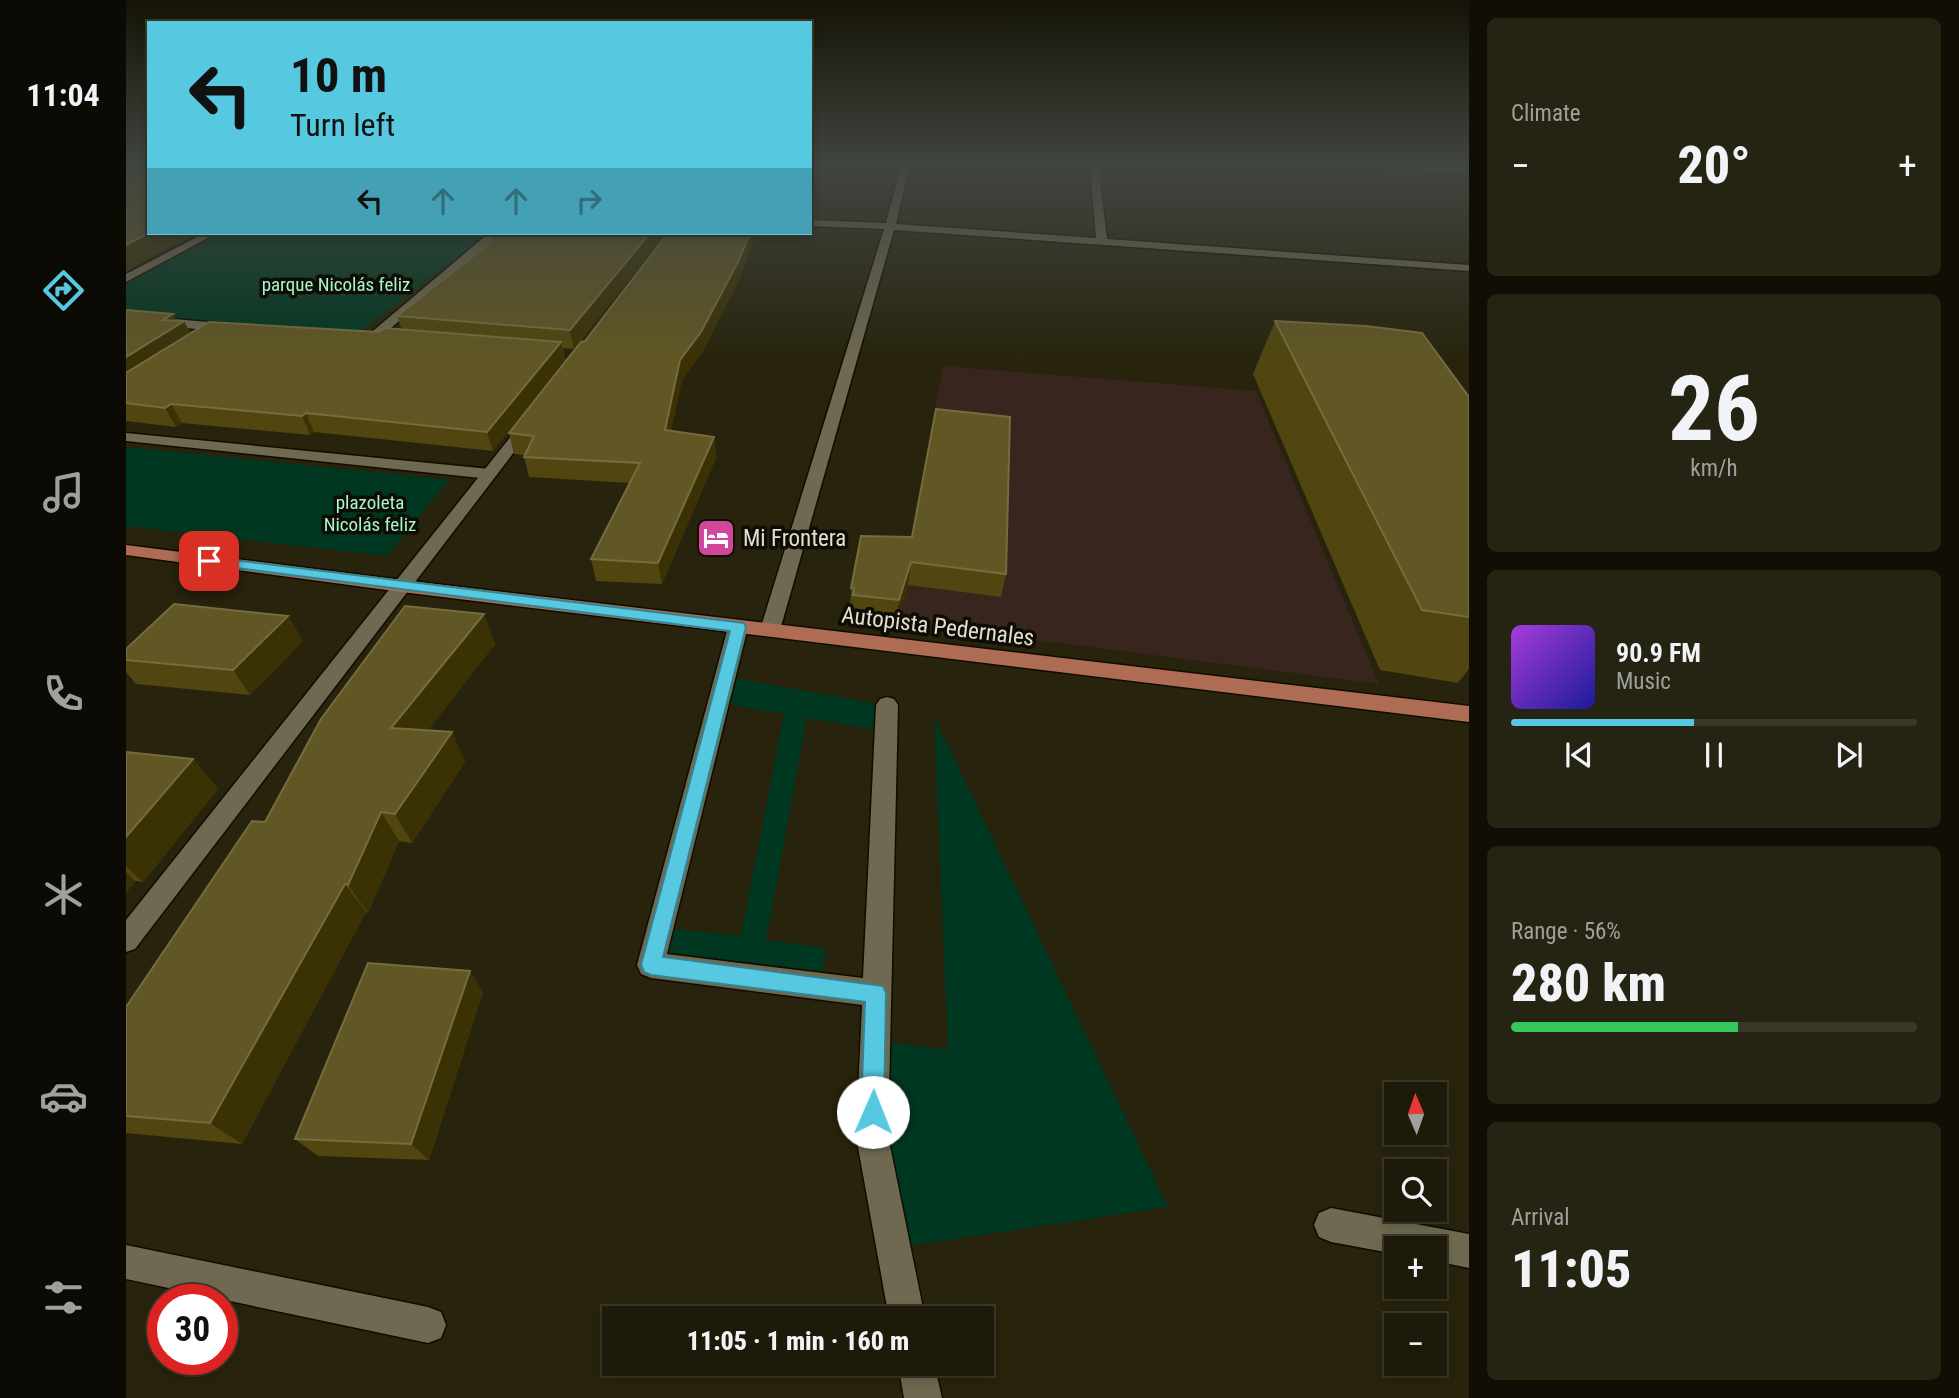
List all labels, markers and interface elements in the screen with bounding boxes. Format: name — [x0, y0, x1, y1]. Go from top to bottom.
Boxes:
text: 10 m — [290, 47, 387, 104]
icon: left — [175, 49, 266, 140]
text: 11:04 — [26, 76, 100, 114]
text: Climate — [1511, 100, 1581, 127]
text: Turn left — [290, 106, 395, 144]
text: 20° — [1677, 135, 1751, 196]
text: − — [1511, 144, 1530, 188]
text: + — [1898, 144, 1917, 188]
icon: left — [351, 182, 389, 220]
icon: ahead — [424, 182, 462, 220]
icon: ahead — [497, 182, 535, 220]
icon: right — [570, 182, 608, 220]
icon: directions — [39, 266, 88, 315]
park label: parque Nicolás feliz — [262, 273, 410, 296]
text: 26 — [1668, 356, 1760, 462]
text: km/h — [1690, 455, 1738, 482]
icon: music — [39, 468, 88, 517]
park label: plazoleta Nicolás feliz — [324, 491, 416, 536]
hotel icon: Mi Frontera — [695, 517, 737, 559]
place label: Mi Frontera — [743, 525, 846, 552]
pin — [179, 531, 239, 591]
icon: arrive — [190, 542, 228, 580]
street label: Autopista Pedernales — [840, 601, 1036, 652]
text: 90.9 FM — [1616, 638, 1701, 668]
text: Music — [1616, 668, 1671, 695]
icon: phone — [39, 669, 88, 718]
icon: previous — [1560, 736, 1598, 774]
icon: pause — [1695, 736, 1733, 774]
icon: next — [1830, 736, 1868, 774]
icon: climate — [39, 870, 88, 919]
text: Range · 56% — [1511, 918, 1621, 945]
text: 280 km — [1511, 953, 1666, 1014]
icon: car — [39, 1072, 88, 1121]
position arrow — [836, 1075, 910, 1149]
north arrow — [1384, 1082, 1447, 1144]
map controls — [1384, 1082, 1447, 1376]
button: search — [1384, 1159, 1447, 1222]
text: Arrival — [1511, 1204, 1570, 1231]
button: + — [1384, 1236, 1447, 1299]
text: 11:05 — [1511, 1239, 1631, 1300]
icon: filters — [39, 1273, 88, 1322]
speed limit sign: 30 — [147, 1284, 238, 1375]
button: − — [1384, 1313, 1447, 1376]
text: 11:05 · 1 min · 160 m — [687, 1326, 909, 1356]

